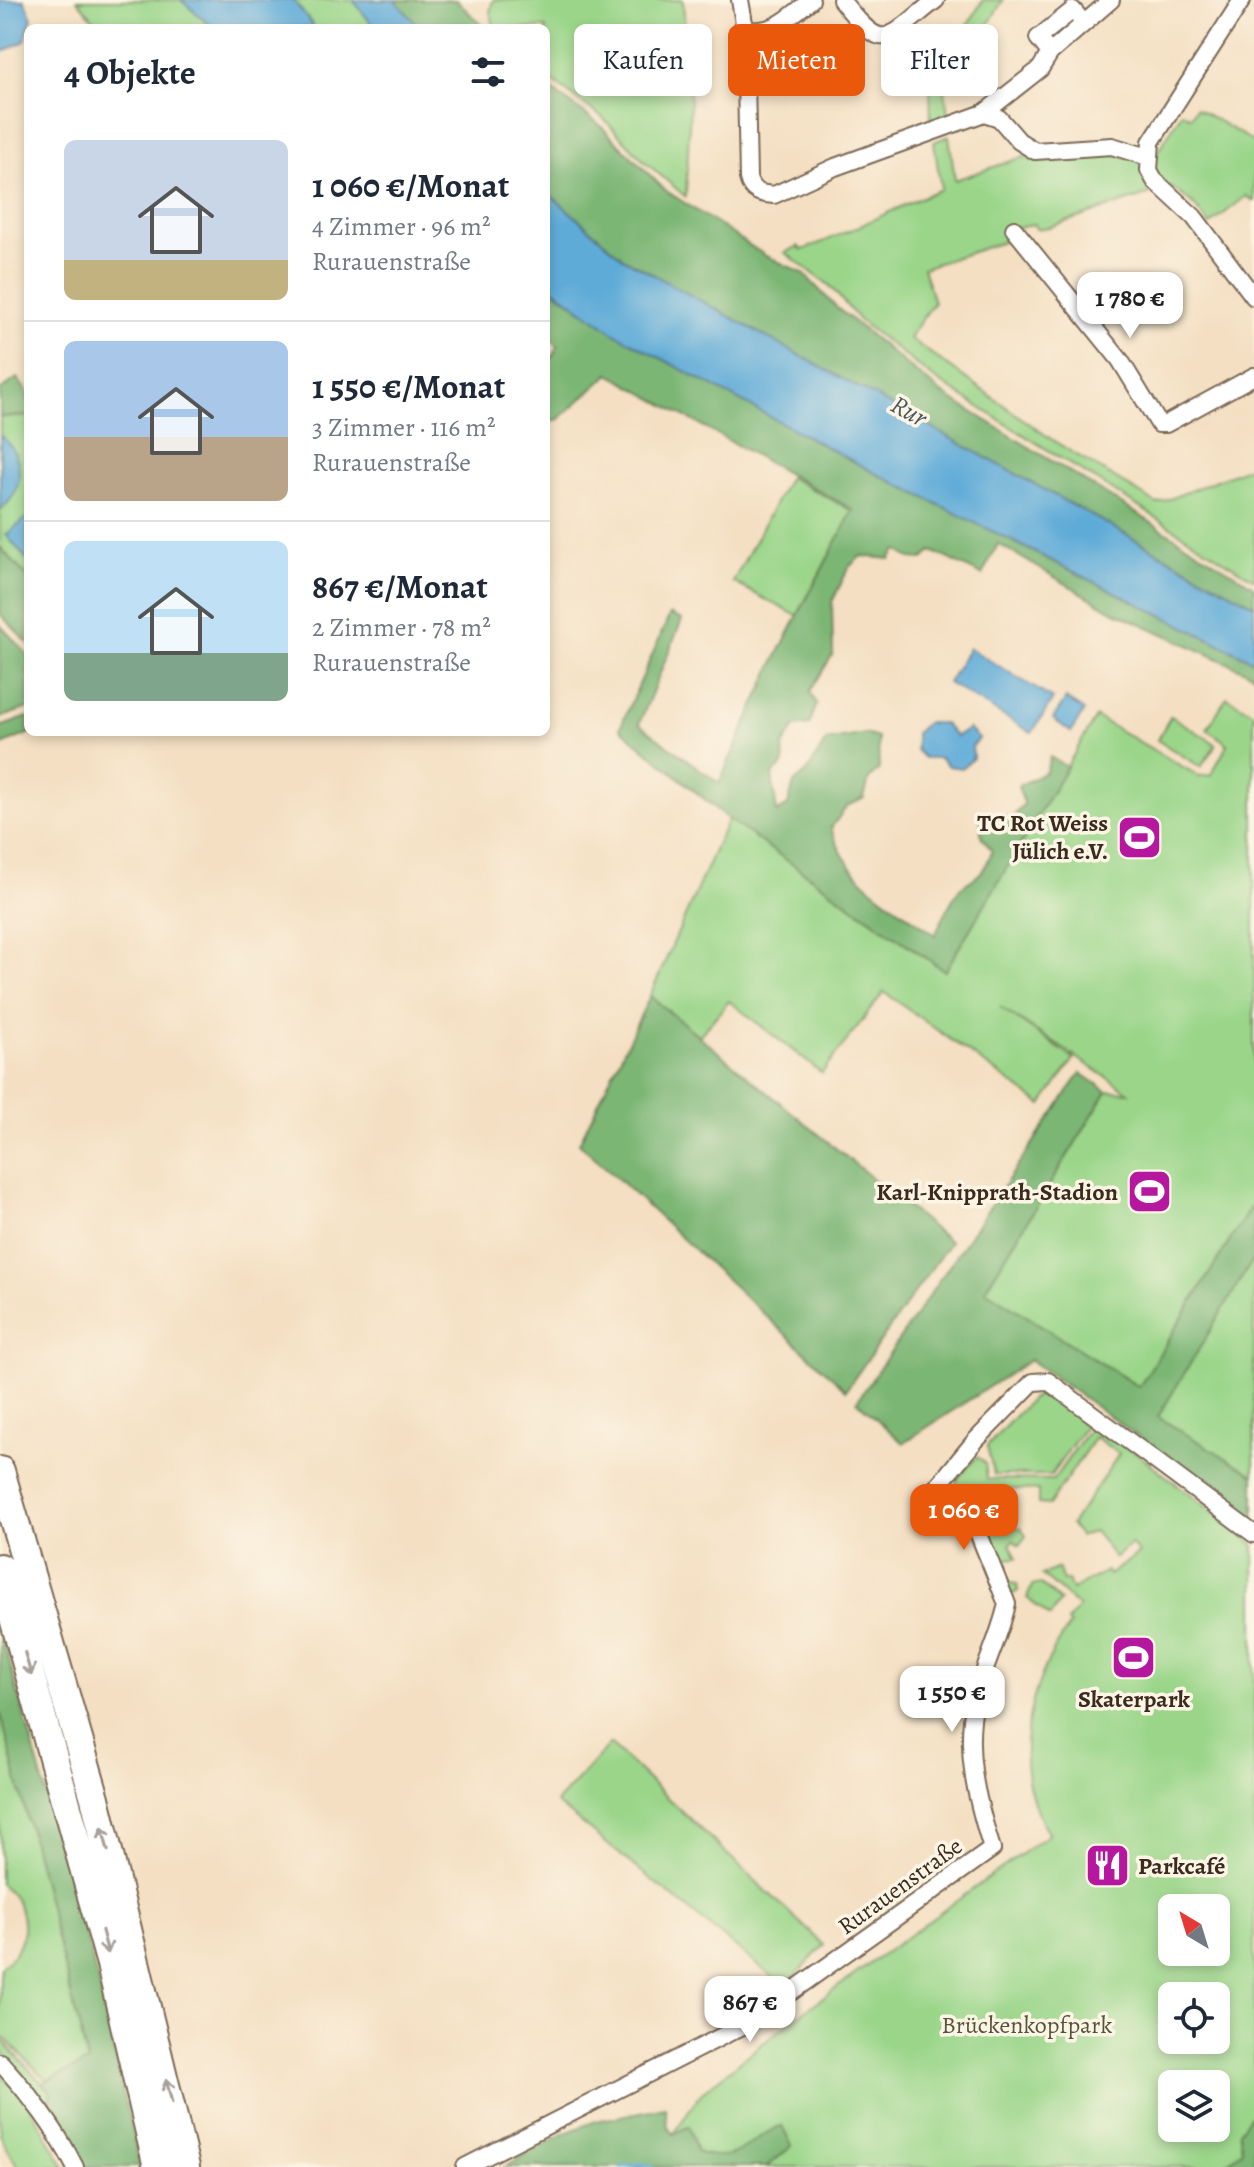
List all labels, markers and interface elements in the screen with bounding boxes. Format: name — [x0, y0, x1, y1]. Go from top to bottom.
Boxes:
chip: Kaufen — [574, 24, 712, 96]
chip: Mieten — [728, 24, 865, 96]
chip: Filter — [881, 24, 998, 96]
text: 4 Objekte — [64, 49, 196, 96]
icon: filters — [466, 50, 510, 94]
text: 1 060 €/Monat — [312, 162, 509, 209]
icon: home — [128, 172, 224, 268]
text: 4 Zimmer · 96 m² — [312, 209, 491, 244]
text: Rurauenstraße — [312, 244, 471, 279]
pin: 1 780 € — [1056, 272, 1204, 340]
text: 1 780 € — [1095, 280, 1165, 315]
text: 1 550 €/Monat — [312, 363, 505, 410]
icon: home — [128, 373, 224, 469]
water label: Rur — [885, 387, 934, 436]
text: 3 Zimmer · 116 m² — [312, 410, 496, 445]
text: Rurauenstraße — [312, 445, 471, 480]
text: 867 €/Monat — [312, 563, 488, 610]
icon: home — [128, 573, 224, 669]
text: 2 Zimmer · 78 m² — [312, 610, 491, 645]
text: Rurauenstraße — [312, 645, 471, 680]
place label: TC Rot Weiss Jülich e.V. — [977, 807, 1108, 867]
sports icon: TC Rot Weiss Jülich e.V. — [1115, 813, 1163, 861]
sports icon: Karl-Knipprath-Stadion — [1125, 1168, 1173, 1216]
place label: Karl-Knipprath-Stadion — [876, 1176, 1119, 1208]
pin: 1 060 € — [890, 1484, 1038, 1552]
text: 1 060 € — [928, 1492, 1000, 1527]
sports icon: Skaterpark — [1110, 1633, 1158, 1681]
one-way arrow — [21, 1651, 36, 1677]
pin: 1 550 € — [878, 1666, 1026, 1734]
text: 1 550 € — [918, 1674, 986, 1709]
place label: Skaterpark — [1078, 1683, 1191, 1715]
one-way arrow — [97, 1826, 112, 1852]
street label: Rurauenstraße — [831, 1830, 969, 1942]
restaurant icon: Parkcafé — [1083, 1842, 1131, 1890]
place label: Parkcafé — [1138, 1850, 1225, 1882]
north arrow — [1158, 1894, 1230, 1966]
map controls — [1158, 1894, 1230, 2142]
one-way arrow — [99, 1928, 114, 1954]
pin: 867 € — [694, 1976, 806, 2044]
button: locate — [1158, 1982, 1230, 2054]
text: 867 € — [722, 1984, 778, 2019]
park label: Brückenkopfpark — [942, 2009, 1112, 2041]
button: layers — [1158, 2070, 1230, 2142]
one-way arrow — [160, 2078, 175, 2104]

